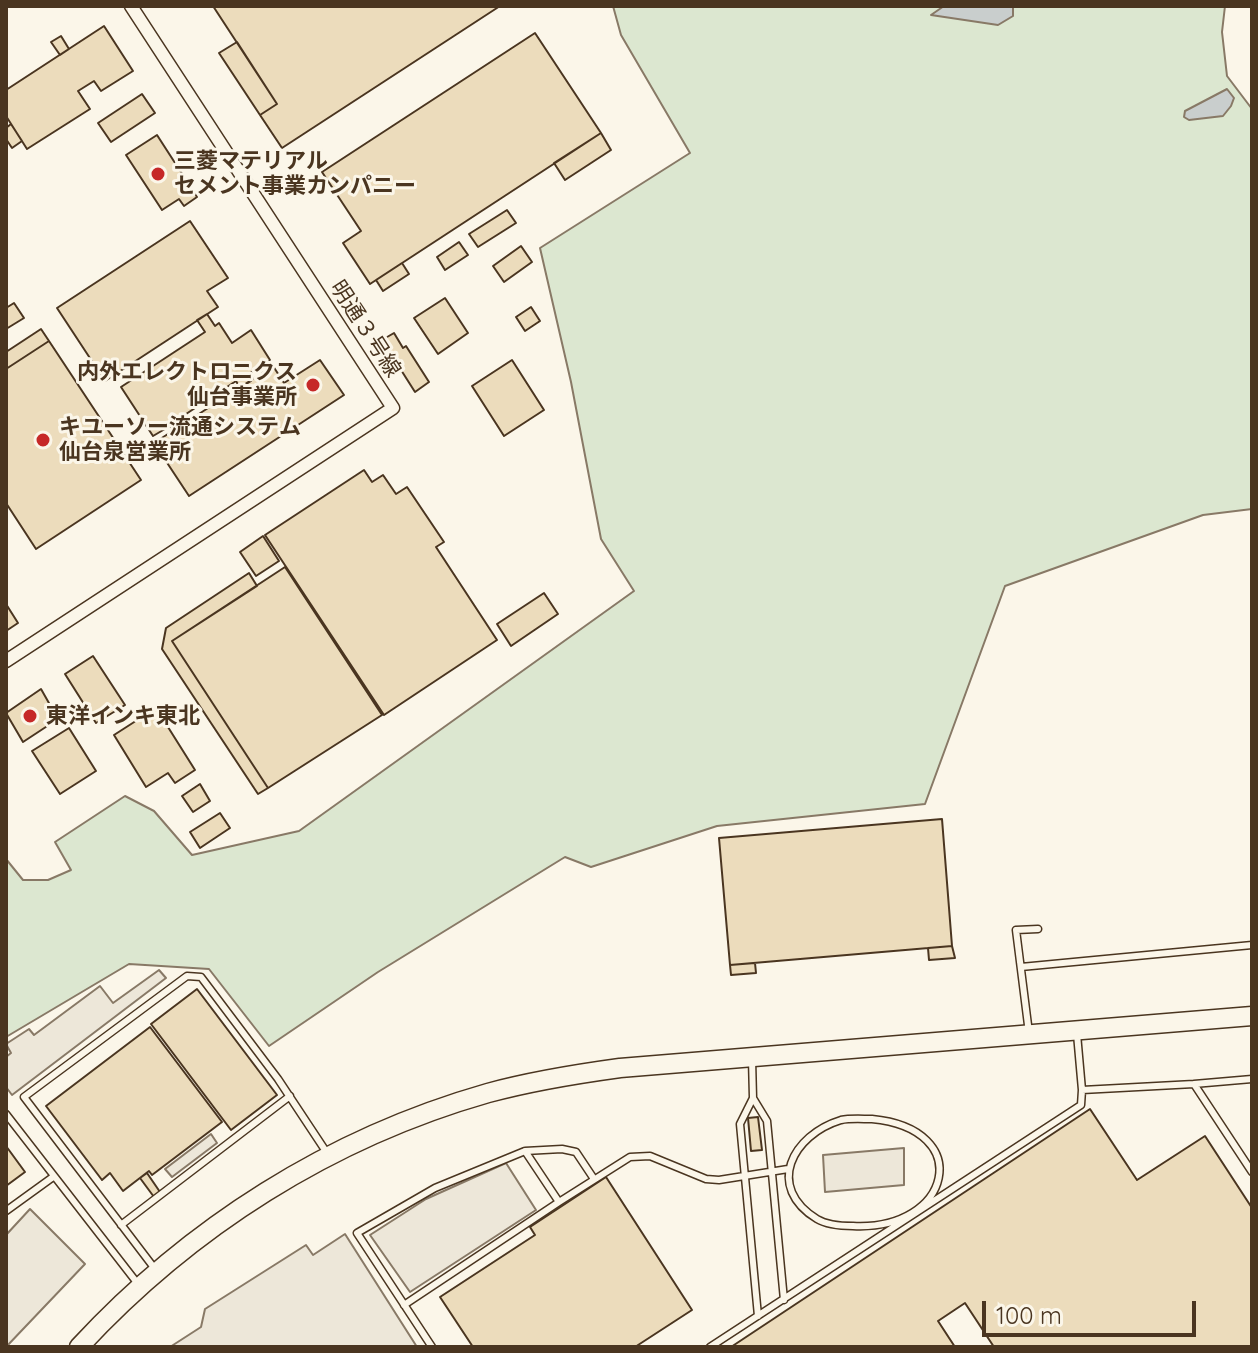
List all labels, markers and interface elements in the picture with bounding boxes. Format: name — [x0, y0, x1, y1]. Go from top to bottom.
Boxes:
place label: 三菱マテリアル セメント事業カンパニー — [174, 148, 416, 200]
marker: 三菱マテリアル セメント事業カンパニー — [149, 165, 167, 183]
street label: 明通３号線 — [324, 276, 406, 382]
place label: 内外エレクトロニクス 仙台事業所 — [77, 359, 297, 410]
marker: 内外エレクトロニクス 仙台事業所 — [304, 376, 322, 394]
place label: キユーソー流通システム 仙台泉営業所 — [59, 414, 301, 466]
marker: キユーソー流通システム 仙台泉営業所 — [34, 431, 52, 449]
place label: 東洋インキ東北 — [46, 703, 200, 729]
marker: 東洋インキ東北 — [21, 707, 39, 725]
scale bar — [986, 1285, 1200, 1335]
text: 100 m — [996, 1300, 1062, 1330]

